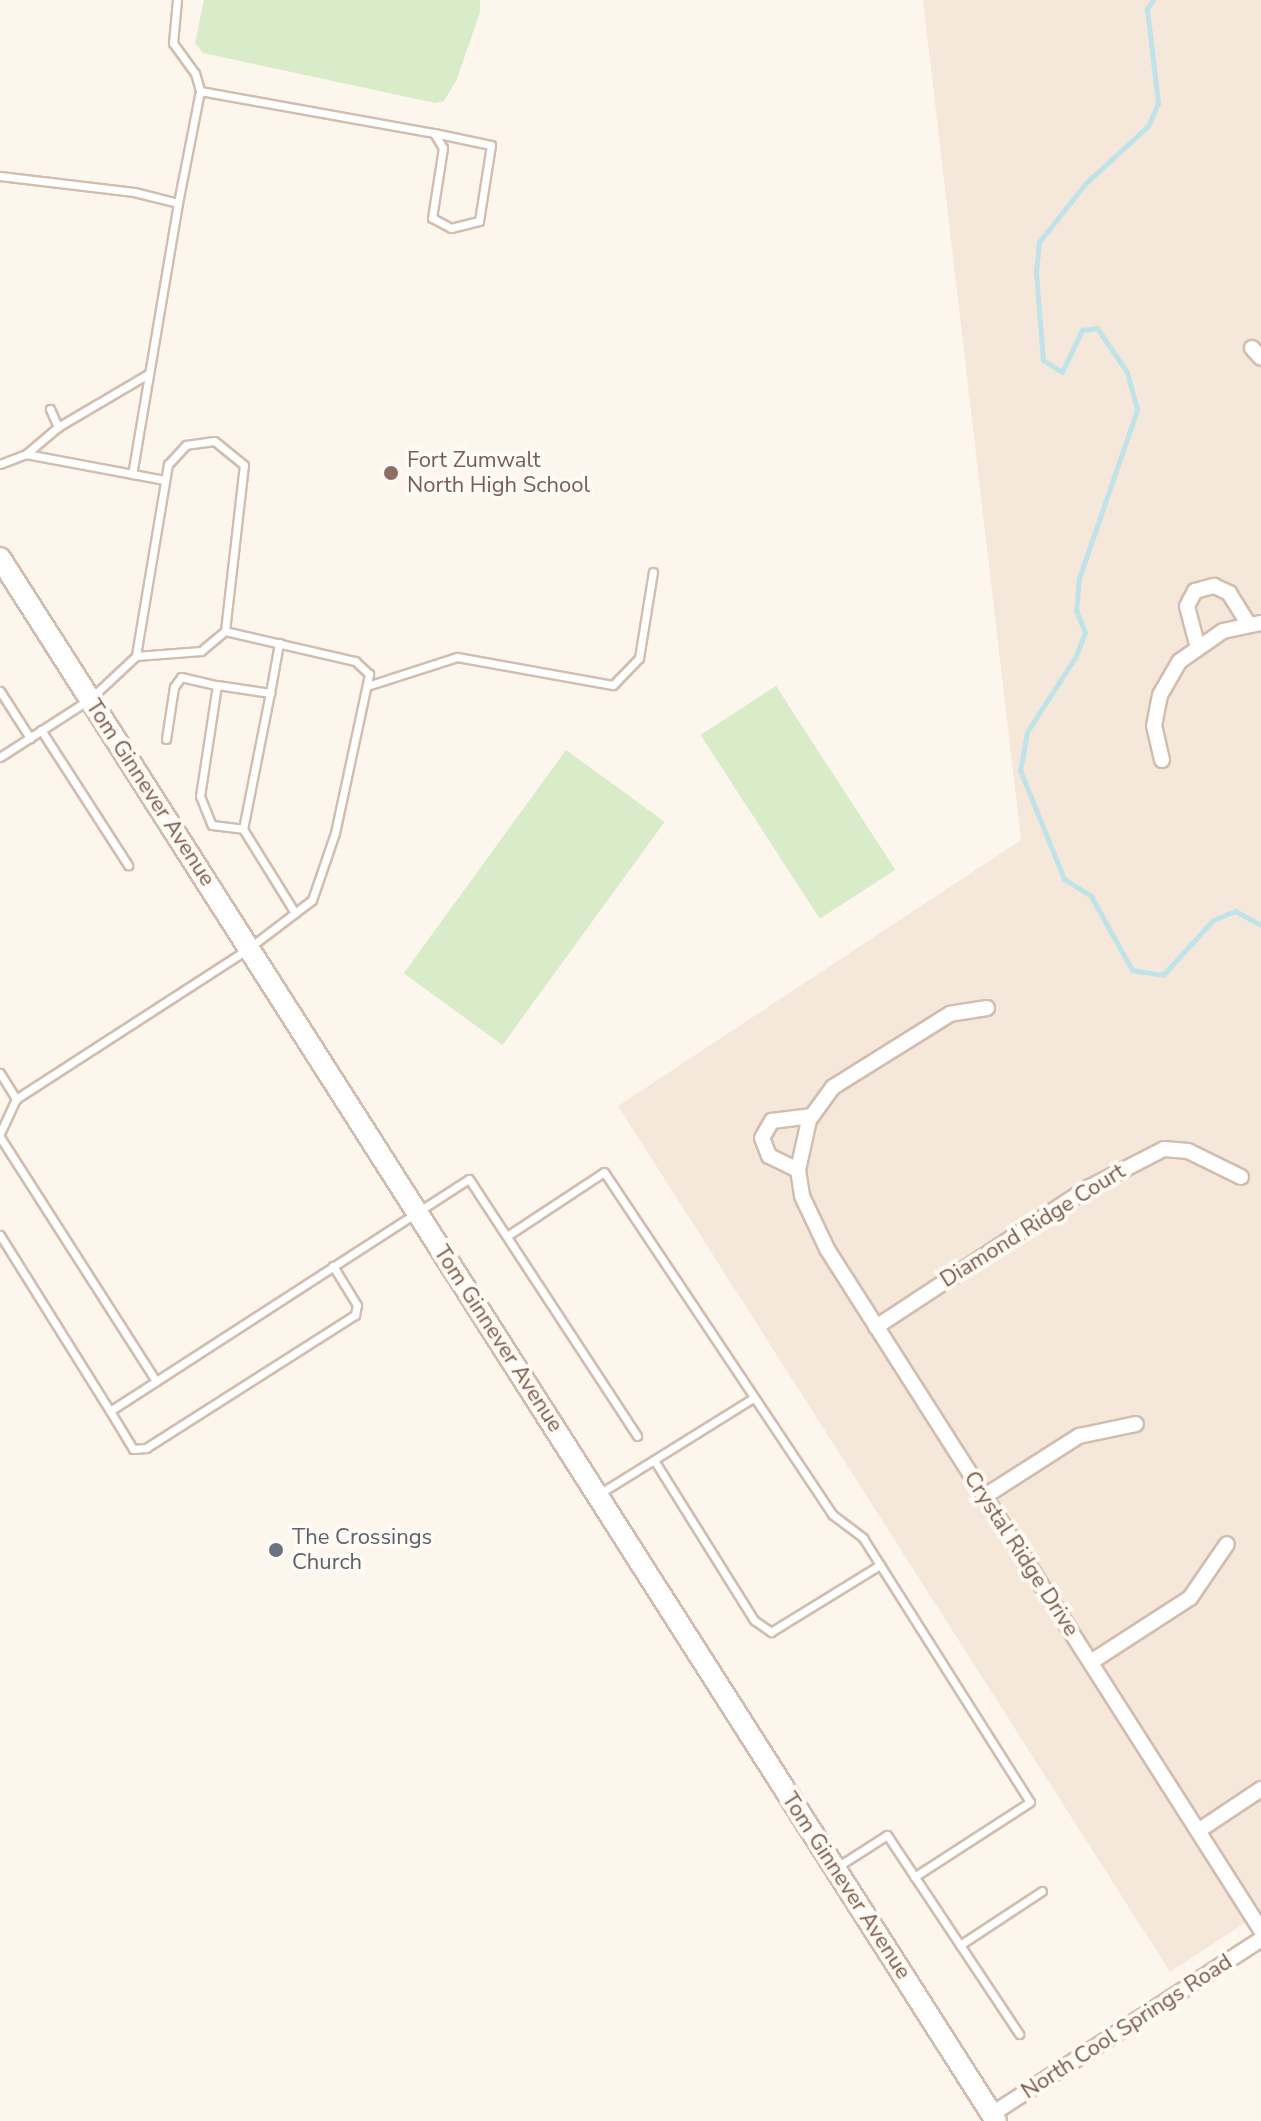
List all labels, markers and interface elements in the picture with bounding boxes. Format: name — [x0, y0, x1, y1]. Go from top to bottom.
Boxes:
place label: Fort Zumwalt North High School — [407, 447, 590, 498]
marker: Fort Zumwalt North High School — [382, 464, 400, 482]
street label: Tom Ginnever Avenue — [80, 695, 220, 891]
street label: Diamond Ridge Court — [936, 1158, 1130, 1294]
street label: Tom Ginnever Avenue — [428, 1241, 568, 1437]
street label: Crystal Ridge Drive — [958, 1467, 1084, 1641]
place label: The Crossings Church — [292, 1524, 432, 1576]
marker: The Crossings Church — [267, 1541, 285, 1559]
street label: Tom Ginnever Avenue — [776, 1788, 916, 1984]
street label: North Cool Springs Road — [1017, 1949, 1237, 2105]

